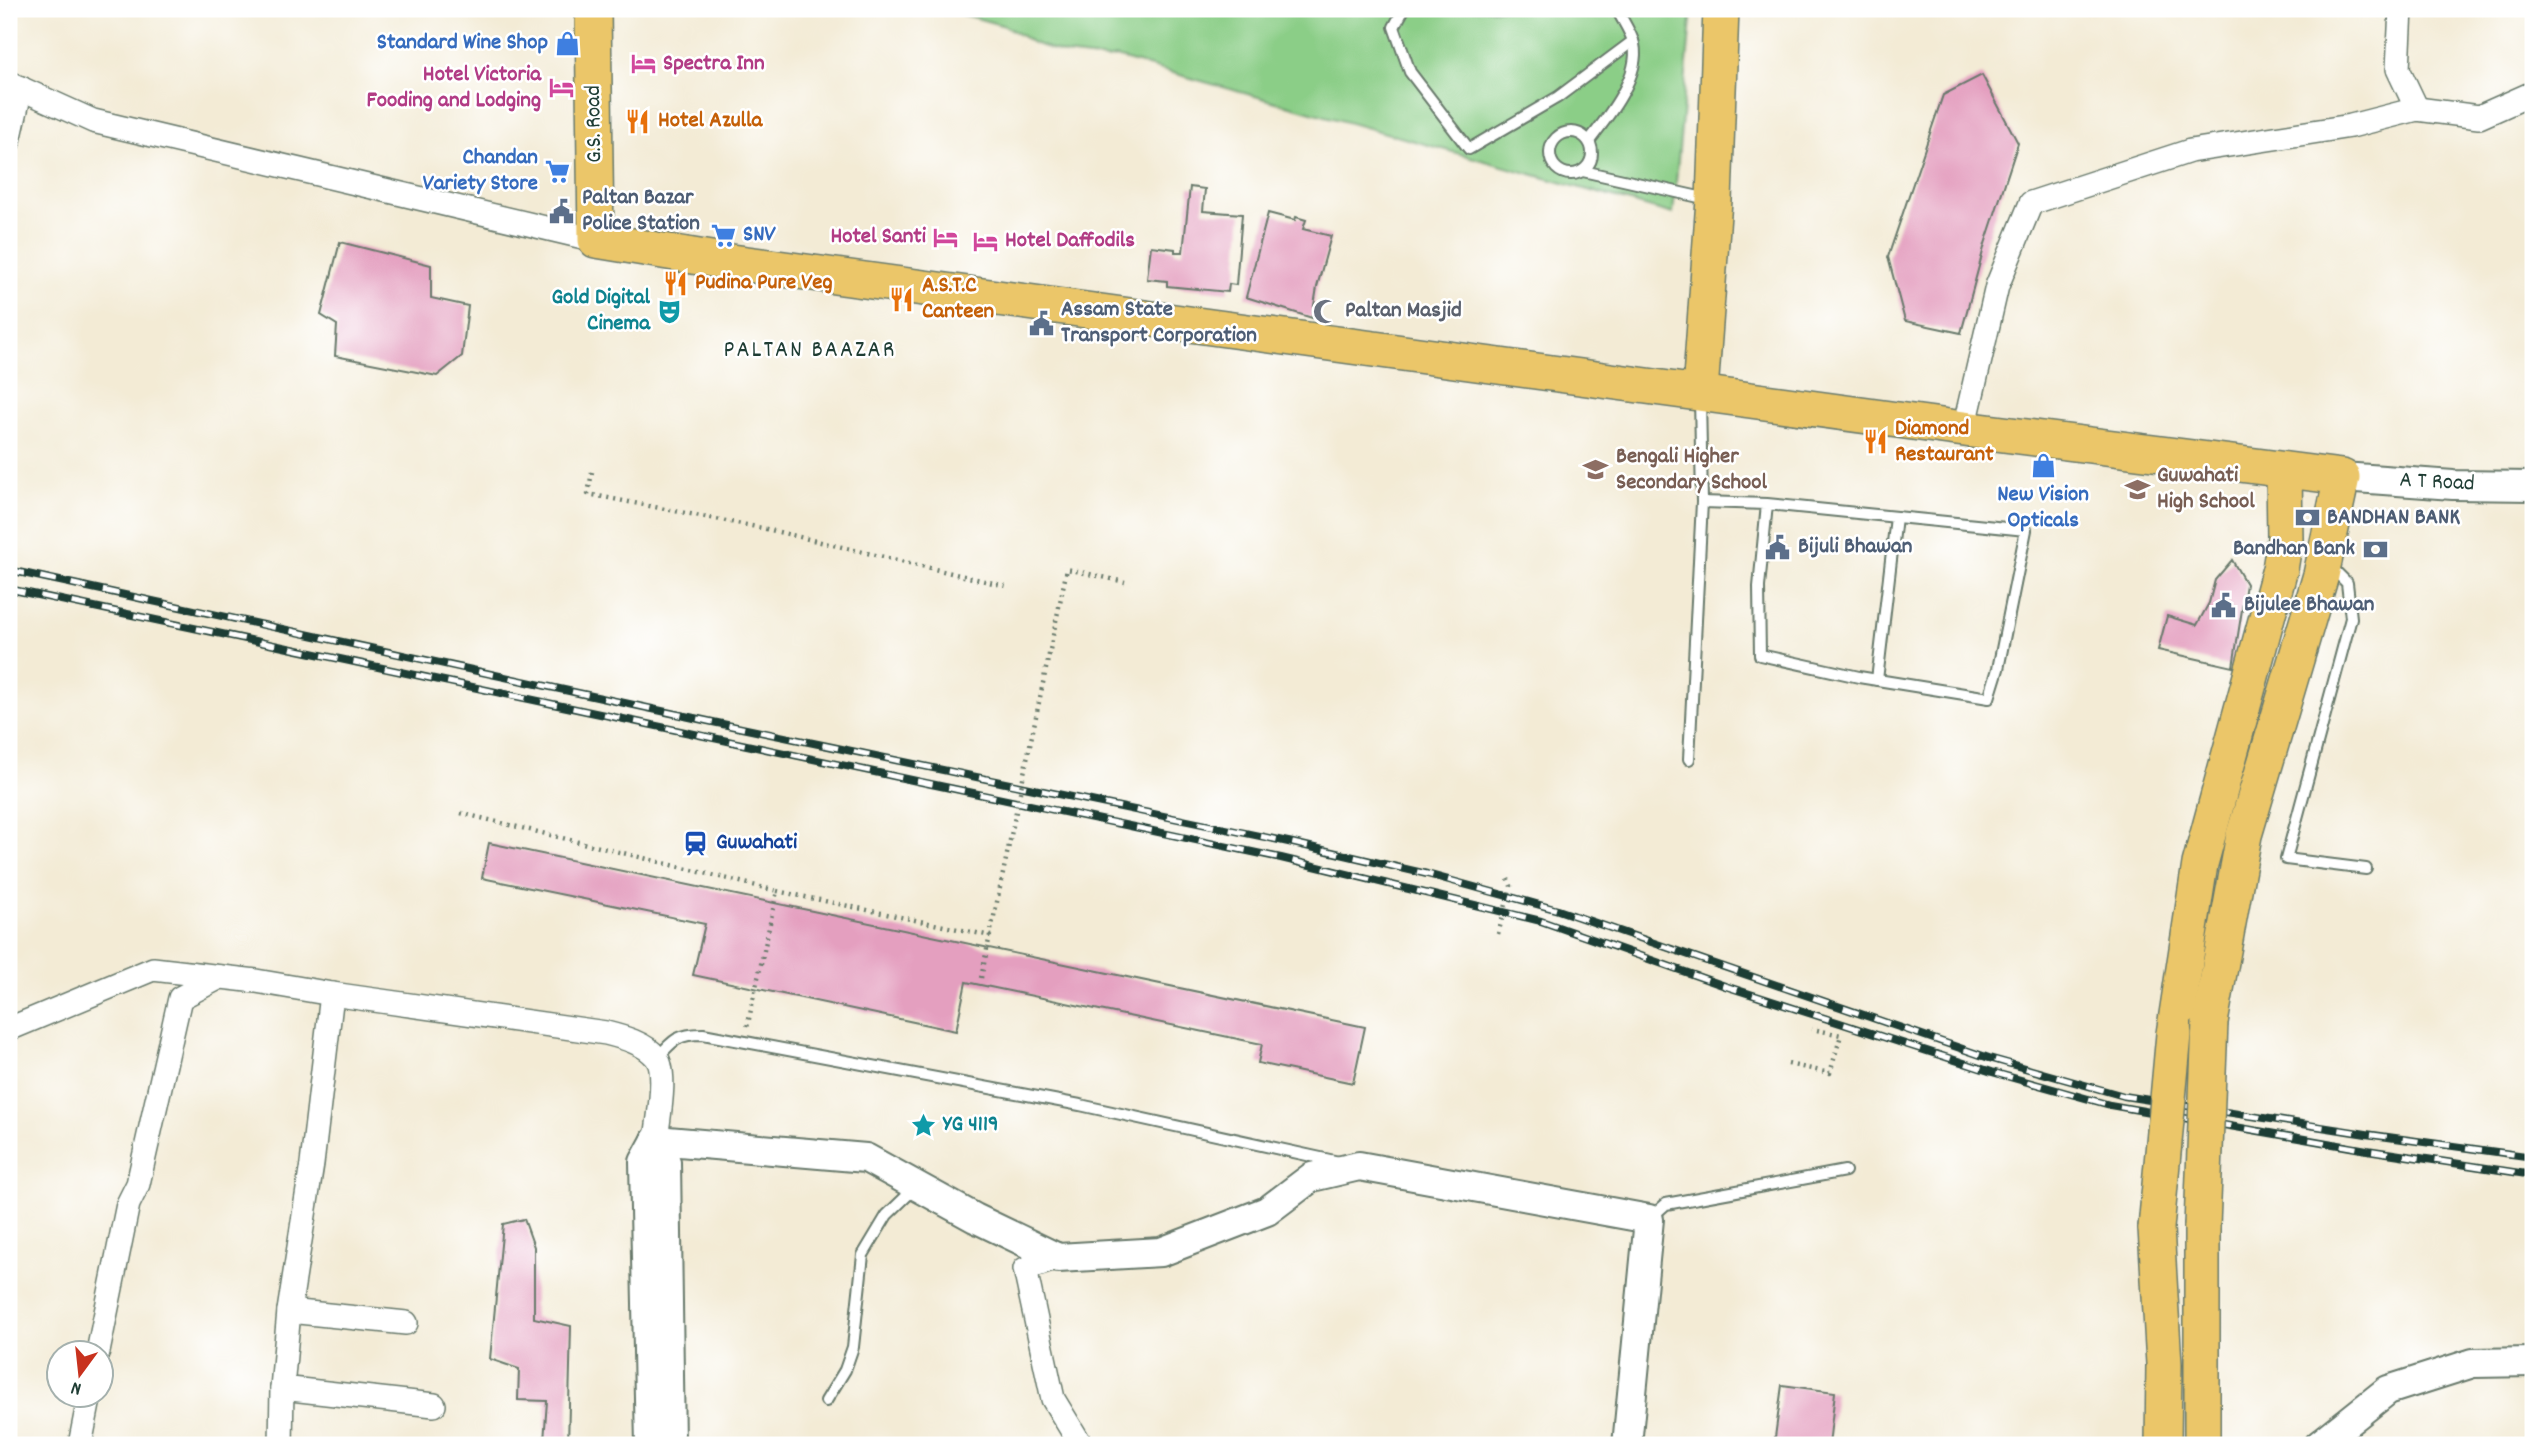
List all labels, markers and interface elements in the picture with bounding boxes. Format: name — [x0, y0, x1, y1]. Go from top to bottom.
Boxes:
place label: Standard Wine Shop — [377, 27, 548, 60]
shop icon: Standard Wine Shop — [554, 29, 582, 57]
place label: Spectra Inn — [663, 48, 765, 81]
hotel icon: Spectra Inn — [629, 50, 657, 78]
place label: Hotel Victoria Fooding and Lodging — [366, 59, 542, 118]
hotel icon: Hotel Victoria Fooding and Lodging — [547, 74, 575, 102]
street label: G.S. Road — [578, 85, 612, 163]
place label: Hotel Azulla — [658, 105, 764, 138]
restaurant icon: Hotel Azulla — [624, 107, 652, 135]
place label: Chandan Variety Store — [423, 142, 538, 201]
supermarket icon: Chandan Variety Store — [544, 157, 572, 185]
place label: Paltan Bazar Police Station — [582, 182, 700, 241]
public building icon: Paltan Bazar Police Station — [548, 197, 576, 225]
place label: SNV — [743, 219, 777, 252]
supermarket icon: SNV — [709, 221, 737, 249]
place label: Hotel Santi — [830, 221, 927, 254]
hotel icon: Hotel Santi — [932, 223, 960, 251]
place label: Hotel Daffodils — [1005, 225, 1135, 258]
hotel icon: Hotel Daffodils — [971, 227, 999, 255]
place label: Pudina Pure Veg — [695, 267, 833, 300]
restaurant icon: Pudina Pure Veg — [661, 269, 689, 297]
place label: A.S.T.C Canteen — [922, 270, 995, 329]
place label: Gold Digital Cinema — [552, 282, 651, 341]
restaurant icon: A.S.T.C Canteen — [888, 285, 916, 313]
place label: Assam State Transport Corporation — [1061, 294, 1257, 353]
place label: Paltan Masjid — [1345, 295, 1462, 328]
theatre icon: Gold Digital Cinema — [656, 297, 684, 325]
mosque icon: Paltan Masjid — [1311, 297, 1339, 325]
public building icon: Assam State Transport Corporation — [1027, 309, 1055, 337]
district label: PALTAN BAAZAR — [724, 334, 896, 368]
place label: Diamond Restaurant — [1895, 413, 1994, 472]
restaurant icon: Diamond Restaurant — [1861, 428, 1889, 456]
place label: Bengali Higher Secondary School — [1616, 441, 1767, 500]
shop icon: New Vision Opticals — [2029, 451, 2057, 479]
school or university icon: Bengali Higher Secondary School — [1582, 456, 1610, 484]
place label: Guwahati High School — [2157, 460, 2255, 519]
street label: A T Road — [2399, 465, 2475, 501]
school or university icon: Guwahati High School — [2123, 475, 2151, 503]
place label: New Vision Opticals — [1997, 479, 2089, 538]
place label: BANDHAN BANK — [2327, 502, 2460, 535]
bank icon: BANDHAN BANK — [2293, 504, 2321, 532]
place label: Bijuli Bhawan — [1798, 531, 1913, 564]
public building icon: Bijuli Bhawan — [1764, 533, 1792, 561]
place label: Bandhan Bank — [2233, 533, 2356, 566]
bank icon: Bandhan Bank — [2361, 535, 2389, 563]
place label: Bijulee Bhawan — [2244, 589, 2375, 622]
public building icon: Bijulee Bhawan — [2210, 591, 2238, 619]
place label: Guwahati — [716, 827, 798, 860]
station icon: Guwahati — [682, 829, 710, 857]
place label: YG 4119 — [942, 1109, 998, 1142]
place icon: YG 4119 — [909, 1111, 937, 1139]
north arrow — [46, 1338, 116, 1408]
text: N — [68, 1373, 85, 1401]

